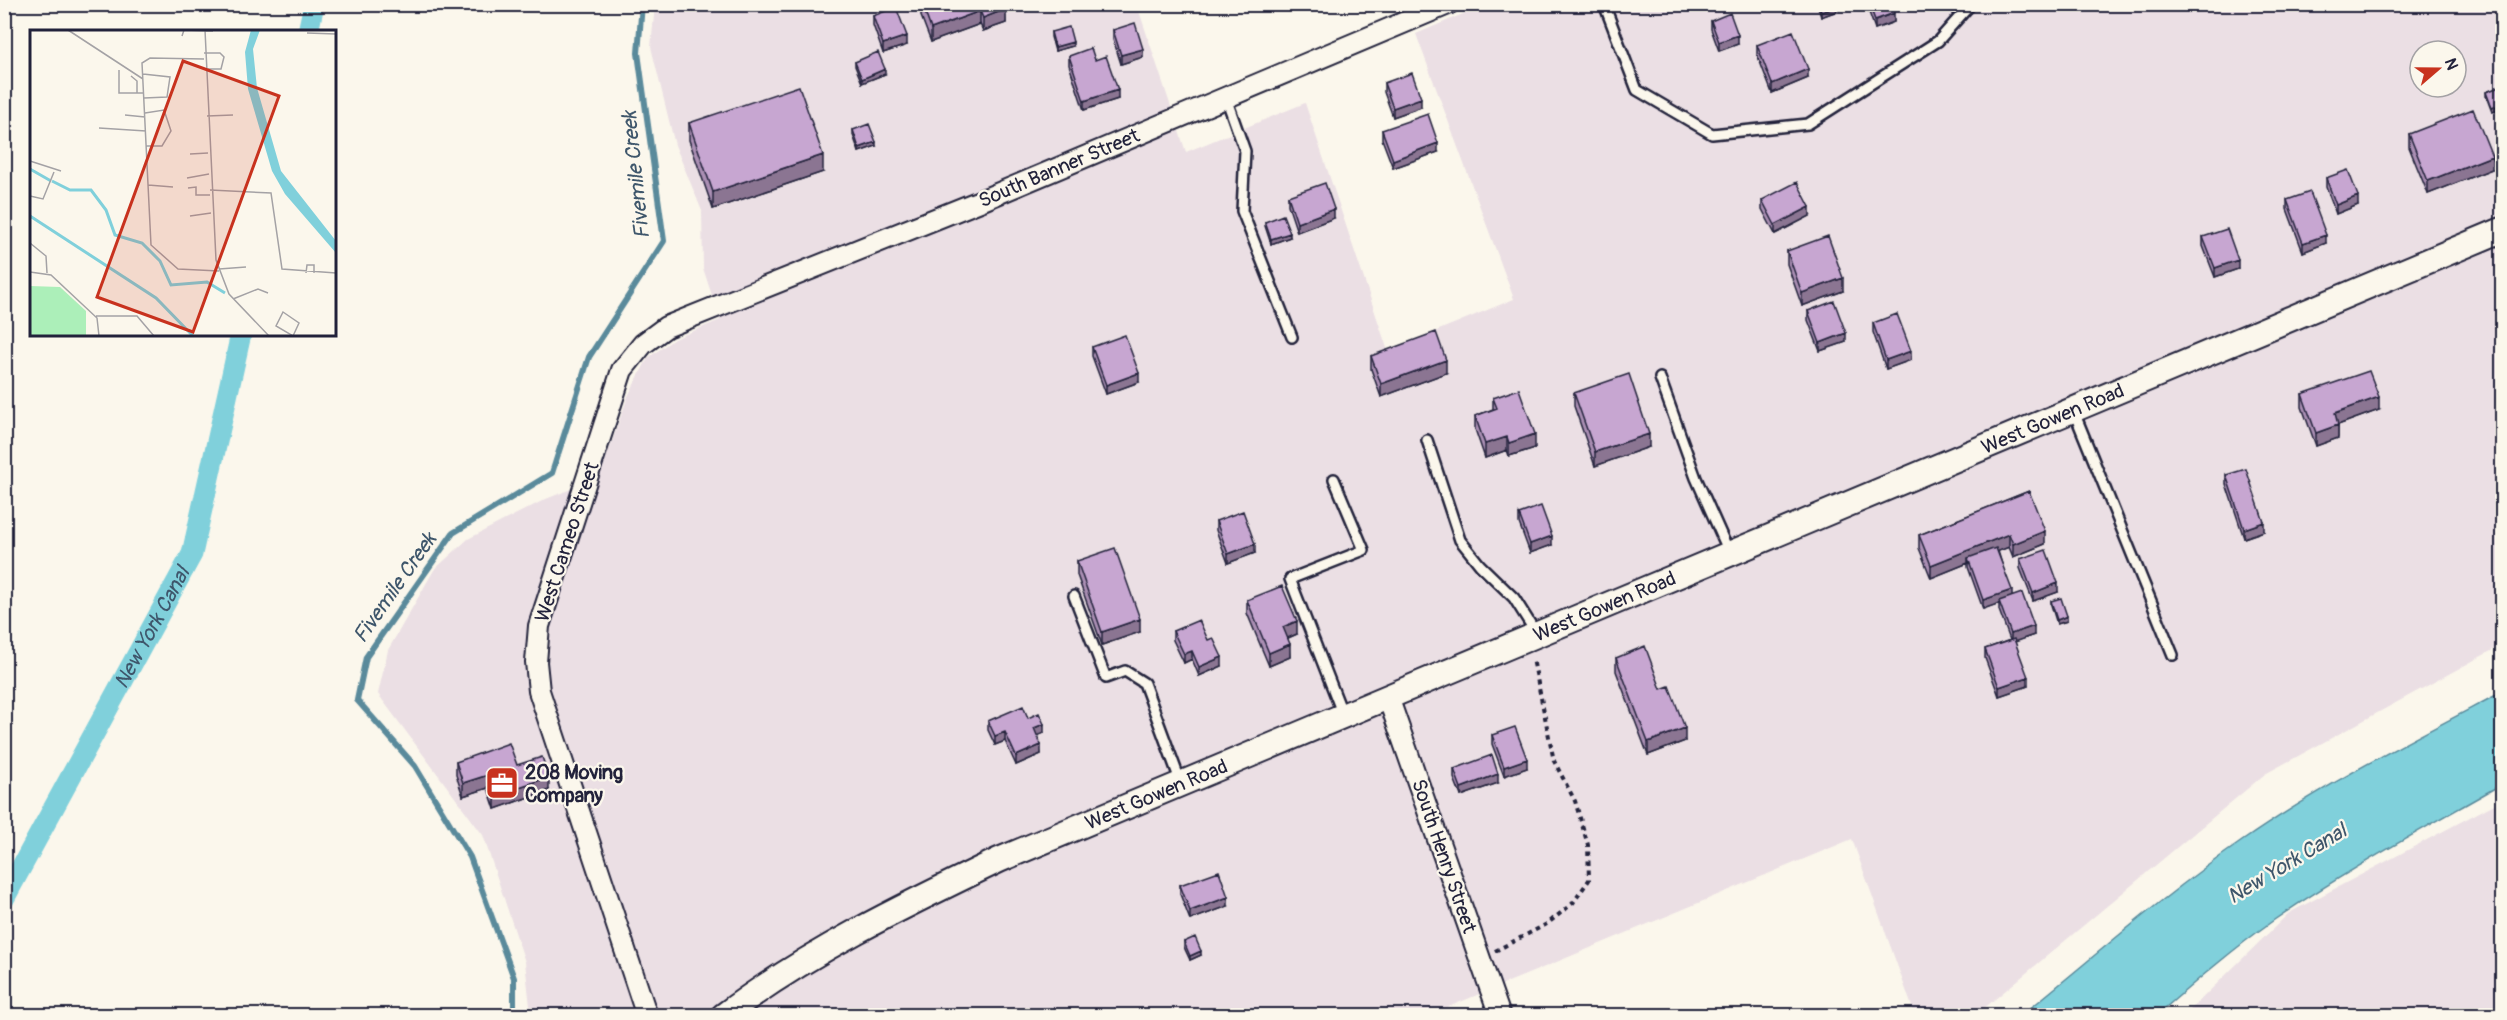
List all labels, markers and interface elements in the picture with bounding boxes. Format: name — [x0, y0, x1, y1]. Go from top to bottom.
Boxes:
inset map — [30, 30, 336, 336]
north arrow — [2408, 39, 2468, 99]
text: N — [2440, 56, 2462, 73]
water label: Fivemile Creek — [616, 108, 656, 240]
street label: South Banner Street — [975, 122, 1144, 213]
street label: West Gowen Road — [1978, 377, 2128, 459]
street label: West Cameo Street — [529, 458, 605, 625]
water label: Fivemile Creek — [347, 526, 444, 648]
water label: New York Canal — [108, 560, 197, 693]
street label: West Gowen Road — [1529, 565, 1679, 647]
street label: West Gowen Road — [1081, 753, 1231, 835]
place label: 208 Moving Company — [525, 760, 623, 808]
office icon: 208 Moving Company — [484, 765, 520, 801]
street label: South Henry Street — [1406, 776, 1482, 937]
water label: New York Canal — [2222, 817, 2353, 910]

